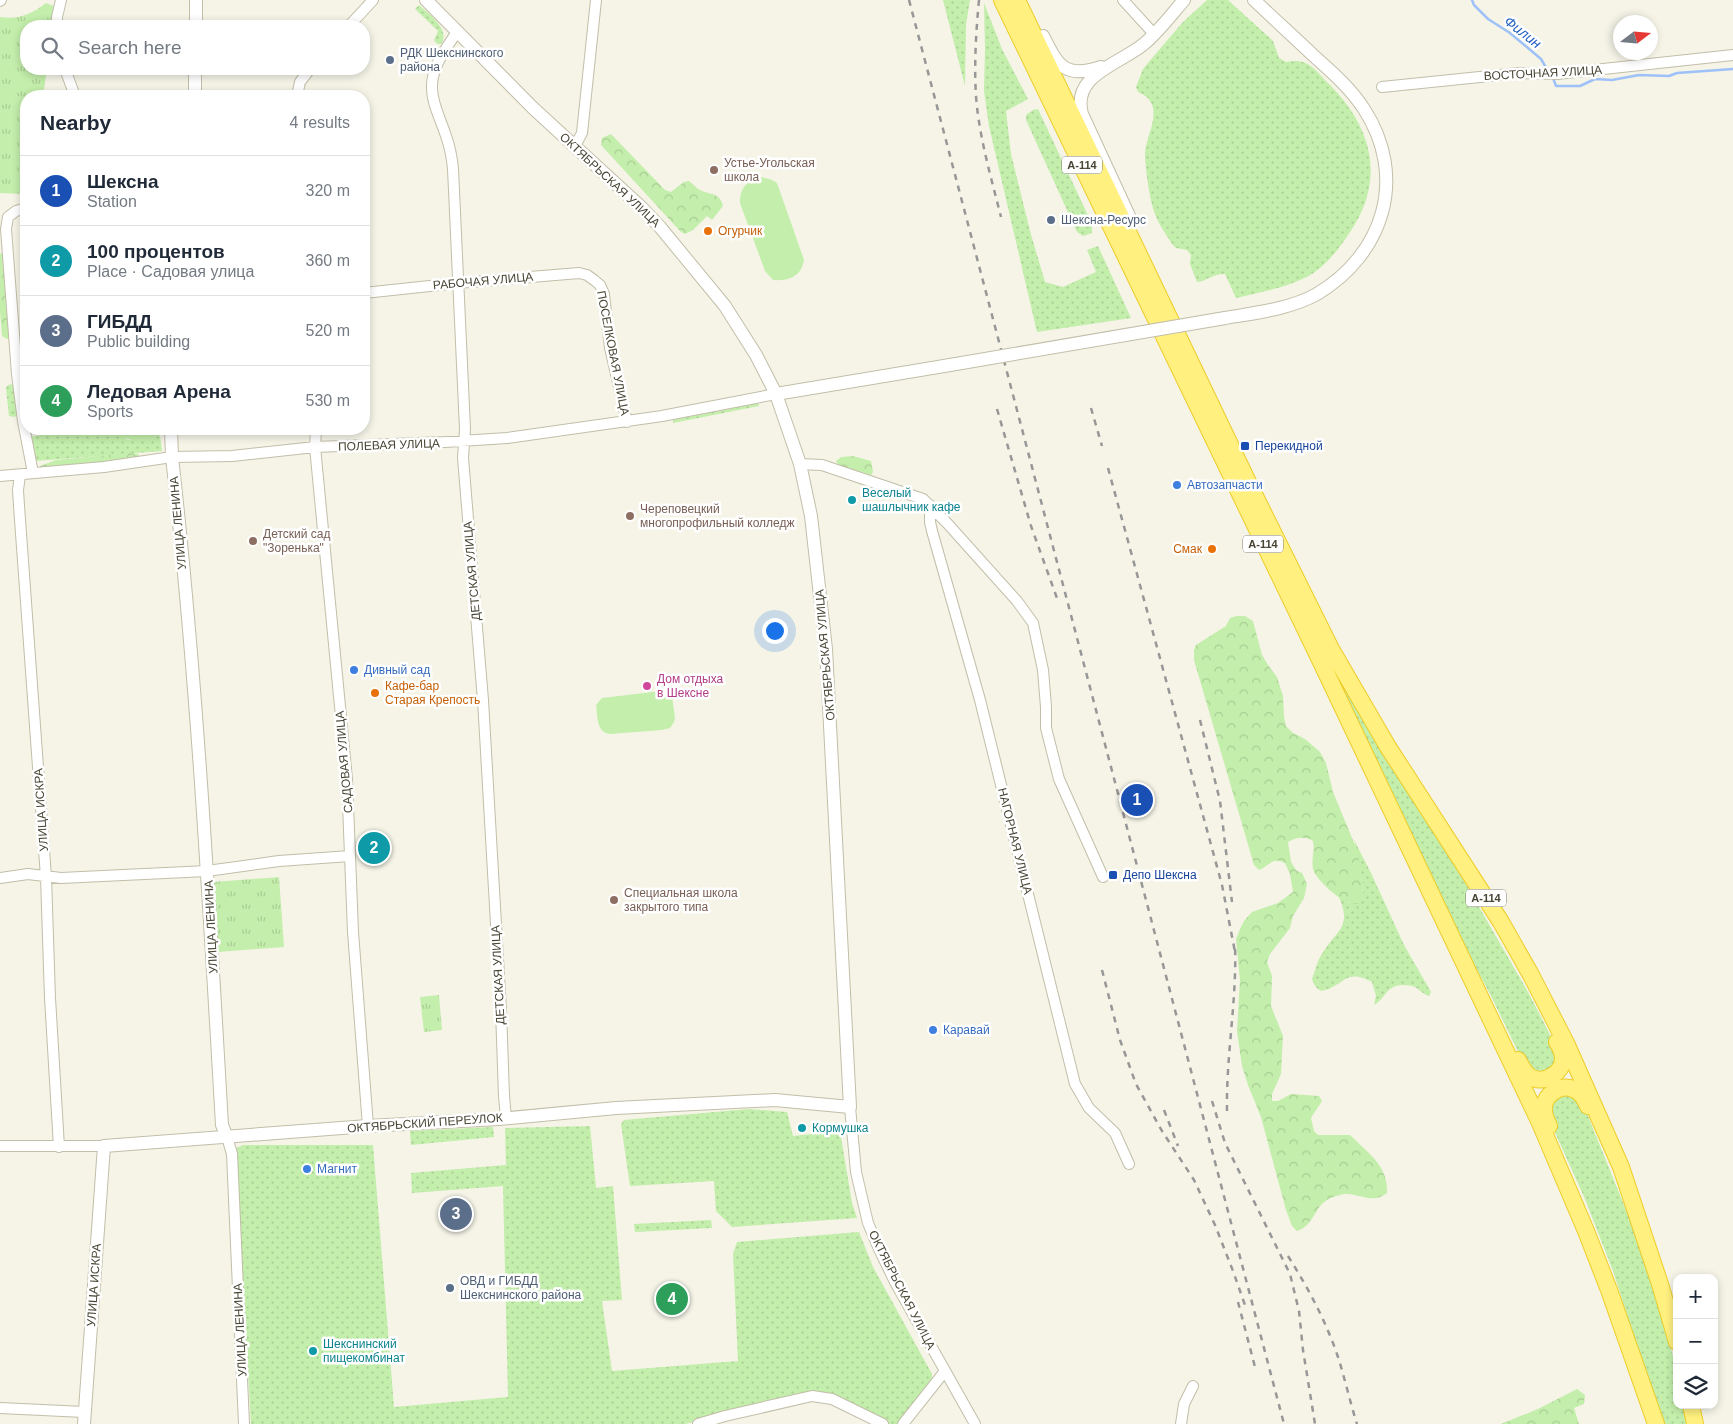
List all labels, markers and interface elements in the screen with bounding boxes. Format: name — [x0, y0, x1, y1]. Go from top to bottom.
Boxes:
water label: Филин — [1501, 13, 1545, 52]
north arrow — [1613, 15, 1658, 60]
search box — [20, 20, 370, 75]
icon: search — [38, 34, 66, 62]
text: Search here — [78, 37, 182, 58]
place label: РДК Шекснинского района — [400, 46, 504, 74]
marker: РДК Шекснинского района — [384, 54, 396, 66]
street label: ВОСТОЧНАЯ УЛИЦА — [1484, 63, 1602, 83]
text: Nearby — [40, 111, 111, 134]
text: 4 results — [290, 114, 350, 131]
street label: ОКТЯБРЬСКАЯ УЛИЦА — [557, 130, 663, 230]
place label: Устье-Угольская школа — [724, 156, 815, 184]
road number: А-114 — [1062, 156, 1102, 174]
marker: Устье-Угольская школа — [708, 164, 720, 176]
text: Шексна — [87, 171, 159, 192]
text: 1 — [52, 182, 60, 199]
text: 320 m — [306, 182, 350, 199]
text: Station — [87, 193, 137, 210]
place label: Шексна-Ресурс — [1061, 213, 1146, 227]
marker: Шексна-Ресурс — [1045, 214, 1057, 226]
place label: Огурчик — [718, 224, 763, 238]
marker: Огурчик — [702, 225, 714, 237]
text: 100 процентов — [87, 241, 225, 262]
text: 2 — [52, 252, 60, 269]
text: 360 m — [306, 252, 350, 269]
text: Place · Садовая улица — [87, 263, 254, 280]
street label: РАБОЧАЯ УЛИЦА — [432, 270, 534, 292]
street label: ПОСЕЛКОВАЯ УЛИЦА — [594, 289, 632, 417]
text: ГИБДД — [87, 311, 152, 332]
text: 3 — [52, 322, 60, 339]
text: 520 m — [306, 322, 350, 339]
text: Public building — [87, 333, 190, 350]
text: Ледовая Арена — [87, 381, 231, 402]
text: 4 — [52, 392, 60, 409]
text: 530 m — [306, 392, 350, 409]
text: Sports — [87, 403, 133, 420]
street label: ПОЛЕВАЯ УЛИЦА — [338, 436, 440, 454]
place label: Перекидной — [1255, 439, 1323, 453]
marker: Перекидной — [1239, 440, 1251, 452]
street label: УЛИЦА ЛЕНИНА — [167, 476, 189, 570]
place label: Автозапчасти — [1187, 478, 1263, 492]
marker: Автозапчасти — [1171, 479, 1183, 491]
place label: Веселый шашлычник кафе — [862, 486, 961, 514]
marker: Веселый шашлычник кафе — [846, 494, 858, 506]
place label: Череповецкий многопрофильный колледж — [640, 502, 795, 530]
marker: Череповецкий многопрофильный колледж — [624, 510, 636, 522]
street label: ДЕТСКАЯ УЛИЦА — [461, 521, 483, 621]
place label: Детский сад "Зоренька" — [263, 527, 330, 555]
marker: Детский сад "Зоренька" — [247, 535, 259, 547]
road number: А-114 — [1243, 536, 1283, 552]
place label: Смак — [1173, 542, 1203, 556]
marker: Смак — [1206, 543, 1218, 555]
street label: ОКТЯБРЬСКАЯ УЛИЦА — [812, 589, 838, 721]
your location — [762, 618, 788, 644]
place label: Дивный сад — [364, 663, 430, 677]
marker: Дивный сад — [348, 664, 360, 676]
place label: Дом отдыха в Шекснe — [657, 672, 724, 700]
place label: Кафе-бар Старая Крепость — [385, 679, 480, 707]
marker: Дом отдыха в Шекснe — [641, 680, 653, 692]
marker: Кафе-бар Старая Крепость — [369, 687, 381, 699]
street label: САДОВАЯ УЛИЦА — [333, 710, 355, 814]
street label: УЛИЦА ИСКРА — [31, 768, 51, 852]
pin: 1 — [1121, 781, 1153, 819]
street label: НАГОРНАЯ УЛИЦА — [995, 786, 1035, 896]
pin: 2 — [358, 829, 390, 867]
place label: Депо Шексна — [1123, 868, 1197, 882]
marker: Депо Шексна — [1107, 869, 1119, 881]
street label: УЛИЦА ЛЕНИНА — [202, 880, 220, 974]
place label: Специальная школа закрытого типа — [624, 886, 738, 914]
road number: А-114 — [1466, 890, 1506, 906]
marker: Специальная школа закрытого типа — [608, 894, 620, 906]
street label: ДЕТСКАЯ УЛИЦА — [488, 925, 508, 1025]
place label: Каравай — [943, 1023, 990, 1037]
marker: Каравай — [927, 1024, 939, 1036]
street label: ОКТЯБРЬСКИЙ ПЕРЕУЛОК — [347, 1110, 503, 1135]
place label: Кормушка — [812, 1121, 869, 1135]
marker: Кормушка — [796, 1122, 808, 1134]
place label: Магнит — [317, 1162, 358, 1176]
marker: Магнит — [301, 1163, 313, 1175]
pin: 3 — [440, 1195, 472, 1233]
street label: ОКТЯБРЬСКАЯ УЛИЦА — [866, 1228, 938, 1352]
street label: УЛИЦА ИСКРА — [84, 1243, 104, 1327]
place label: ОВД и ГИБДД Шекснинского района — [460, 1274, 582, 1302]
map controls — [1673, 1274, 1718, 1409]
button: + — [1673, 1274, 1718, 1319]
pin: 4 — [656, 1280, 688, 1318]
marker: ОВД и ГИБДД Шекснинского района — [444, 1282, 456, 1294]
street label: УЛИЦА ЛЕНИНА — [231, 1283, 249, 1377]
button: − — [1673, 1319, 1718, 1364]
place label: Шекснинский пищекомбинат — [323, 1337, 405, 1365]
marker: Шекснинский пищекомбинат — [307, 1345, 319, 1357]
button: layers — [1673, 1364, 1718, 1409]

